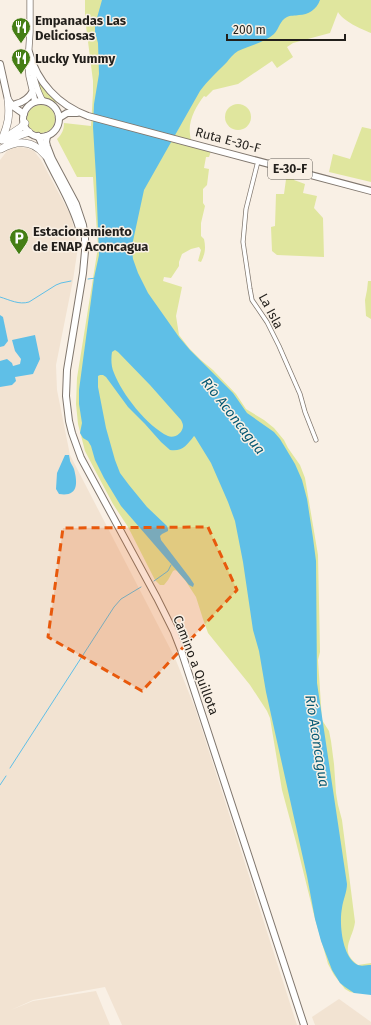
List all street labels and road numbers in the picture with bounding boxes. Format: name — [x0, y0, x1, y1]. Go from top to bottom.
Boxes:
street label: Ruta E-30-F — [194, 124, 263, 156]
road number: E-30-F — [268, 159, 312, 179]
street label: La Isla — [256, 291, 286, 331]
street label: Camino a Quillota — [170, 613, 222, 717]

